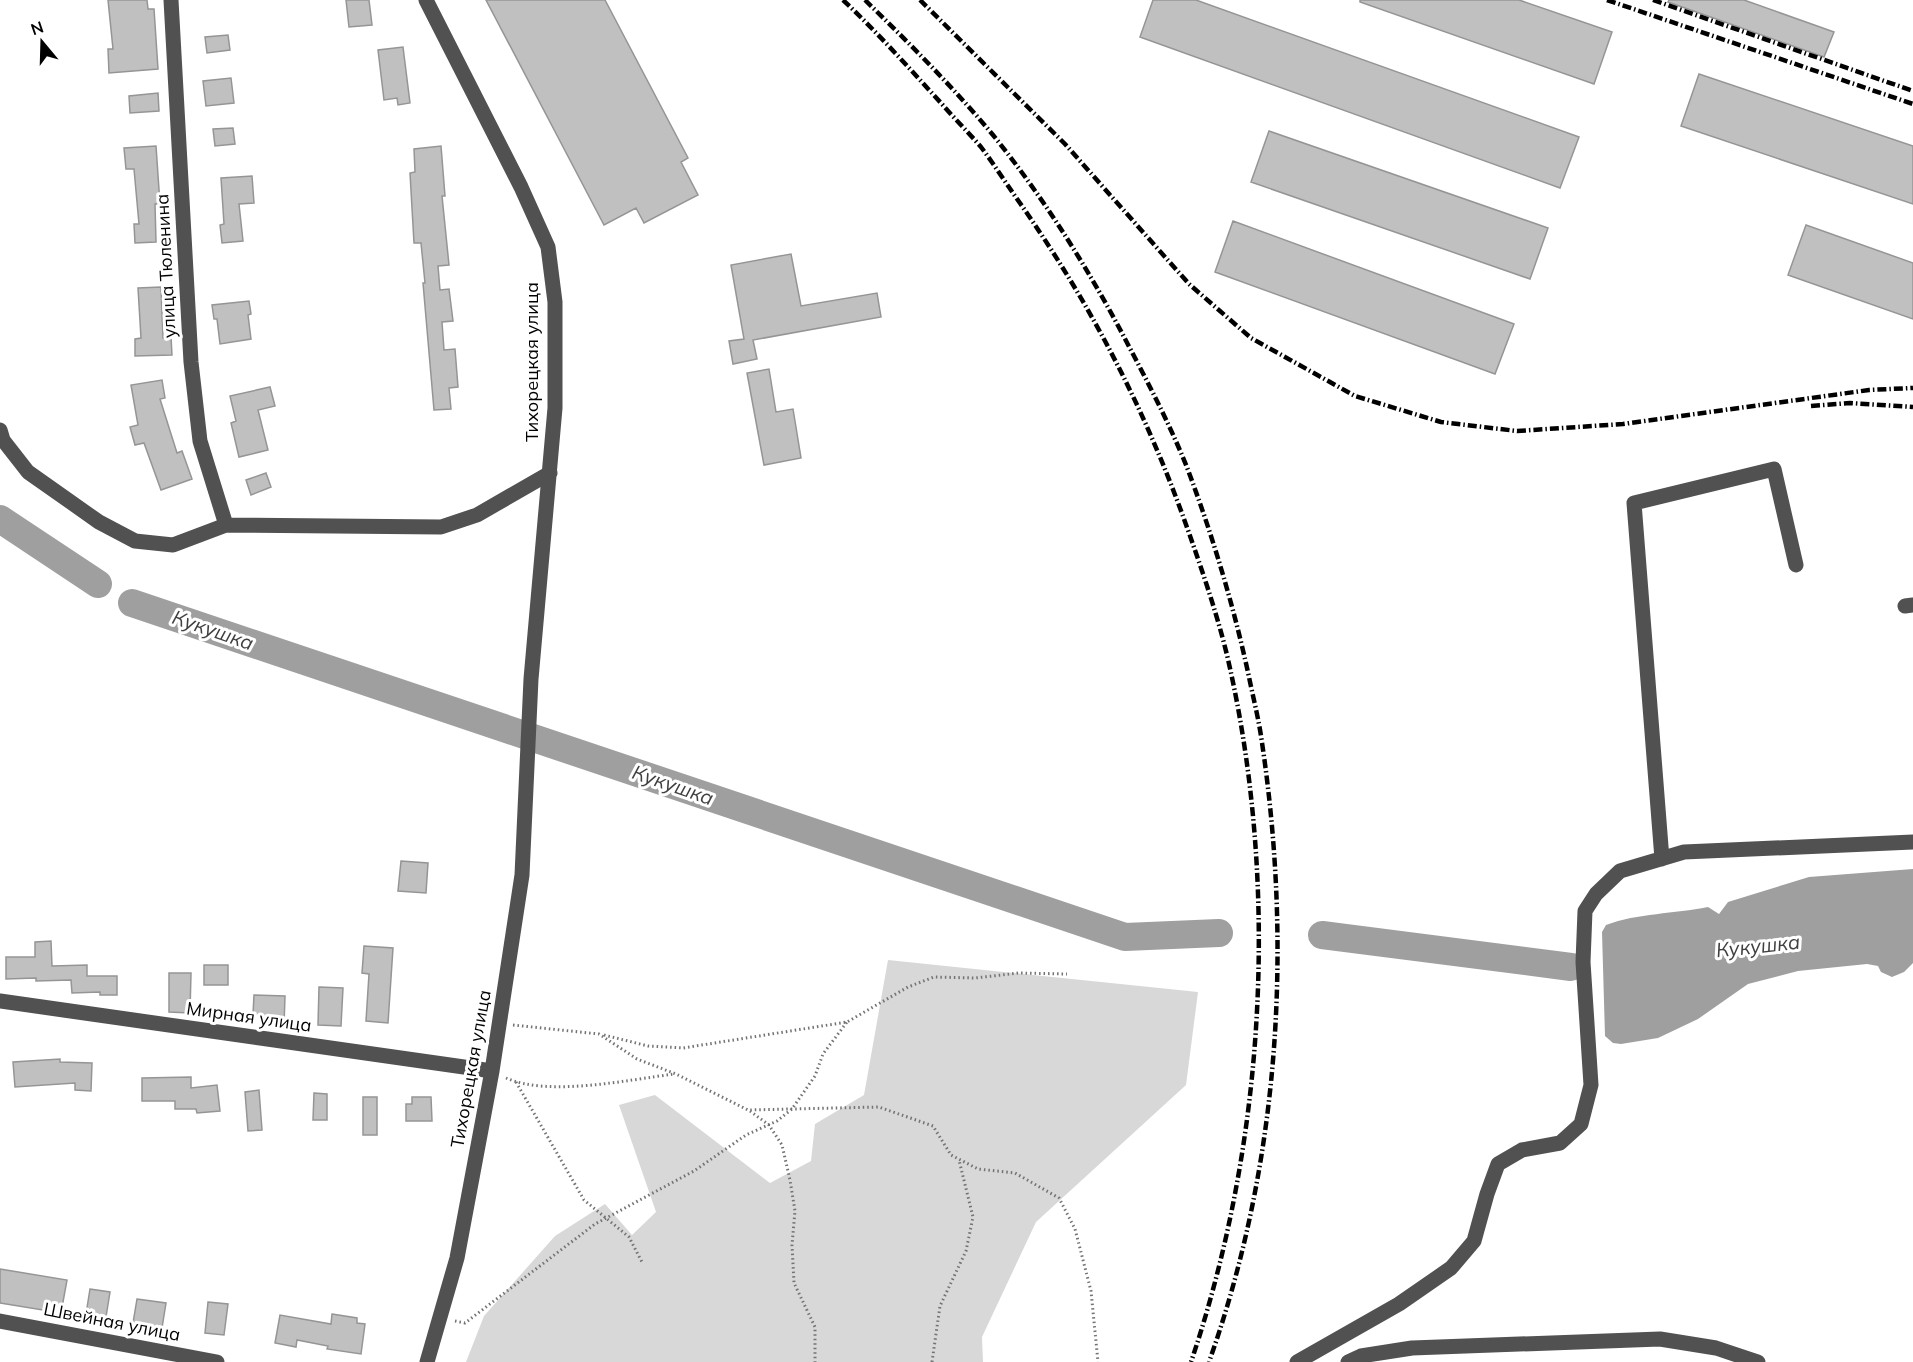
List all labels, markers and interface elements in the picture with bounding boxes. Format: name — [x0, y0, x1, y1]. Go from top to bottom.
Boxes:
north arrow — [12, 12, 72, 72]
text: N — [28, 16, 46, 39]
street label: улица Тюленина — [150, 193, 181, 339]
street label: Тихорецкая улица — [520, 282, 543, 442]
water label: Кукушка — [169, 604, 257, 655]
water label: Кукушка — [629, 759, 717, 810]
water label: Кукушка — [1715, 929, 1801, 962]
street label: Тихорецкая улица — [445, 988, 496, 1150]
street label: Мирная улица — [185, 996, 313, 1037]
street label: Швейная улица — [42, 1297, 183, 1346]

